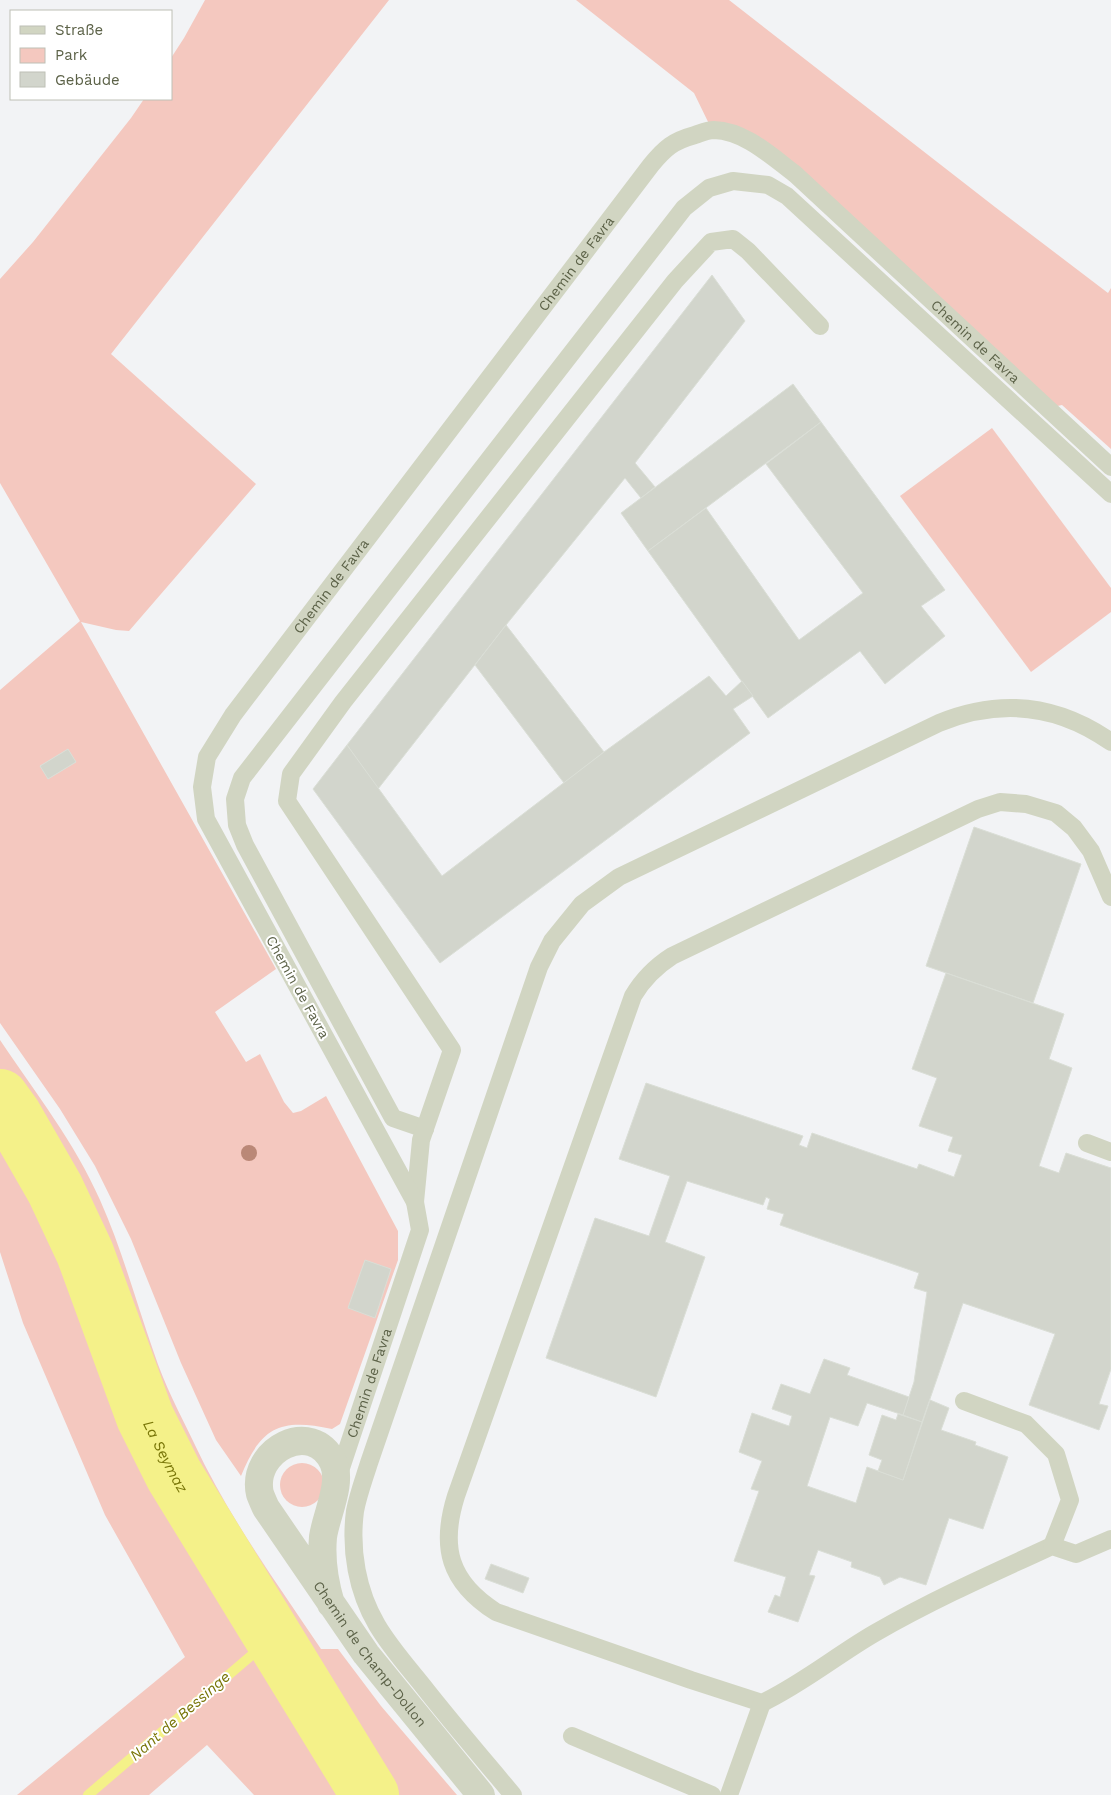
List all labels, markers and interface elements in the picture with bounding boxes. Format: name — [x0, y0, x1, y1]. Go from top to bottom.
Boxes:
legend — [10, 10, 172, 100]
text: Straße — [55, 21, 103, 39]
text: Park — [55, 46, 88, 64]
text: Gebäude — [55, 71, 120, 89]
street label: Chemin de Favra — [535, 213, 617, 314]
street label: Chemin de Favra — [928, 297, 1023, 386]
street label: Chemin de Favra — [290, 535, 372, 637]
street label: Chemin de Favra — [263, 933, 333, 1041]
street label: Chemin de Favra — [344, 1326, 395, 1440]
water label: La Seymaz — [139, 1417, 192, 1496]
street label: Chemin de Champ-Dollon — [310, 1578, 430, 1730]
water label: Nant de Bessinge — [126, 1668, 234, 1764]

